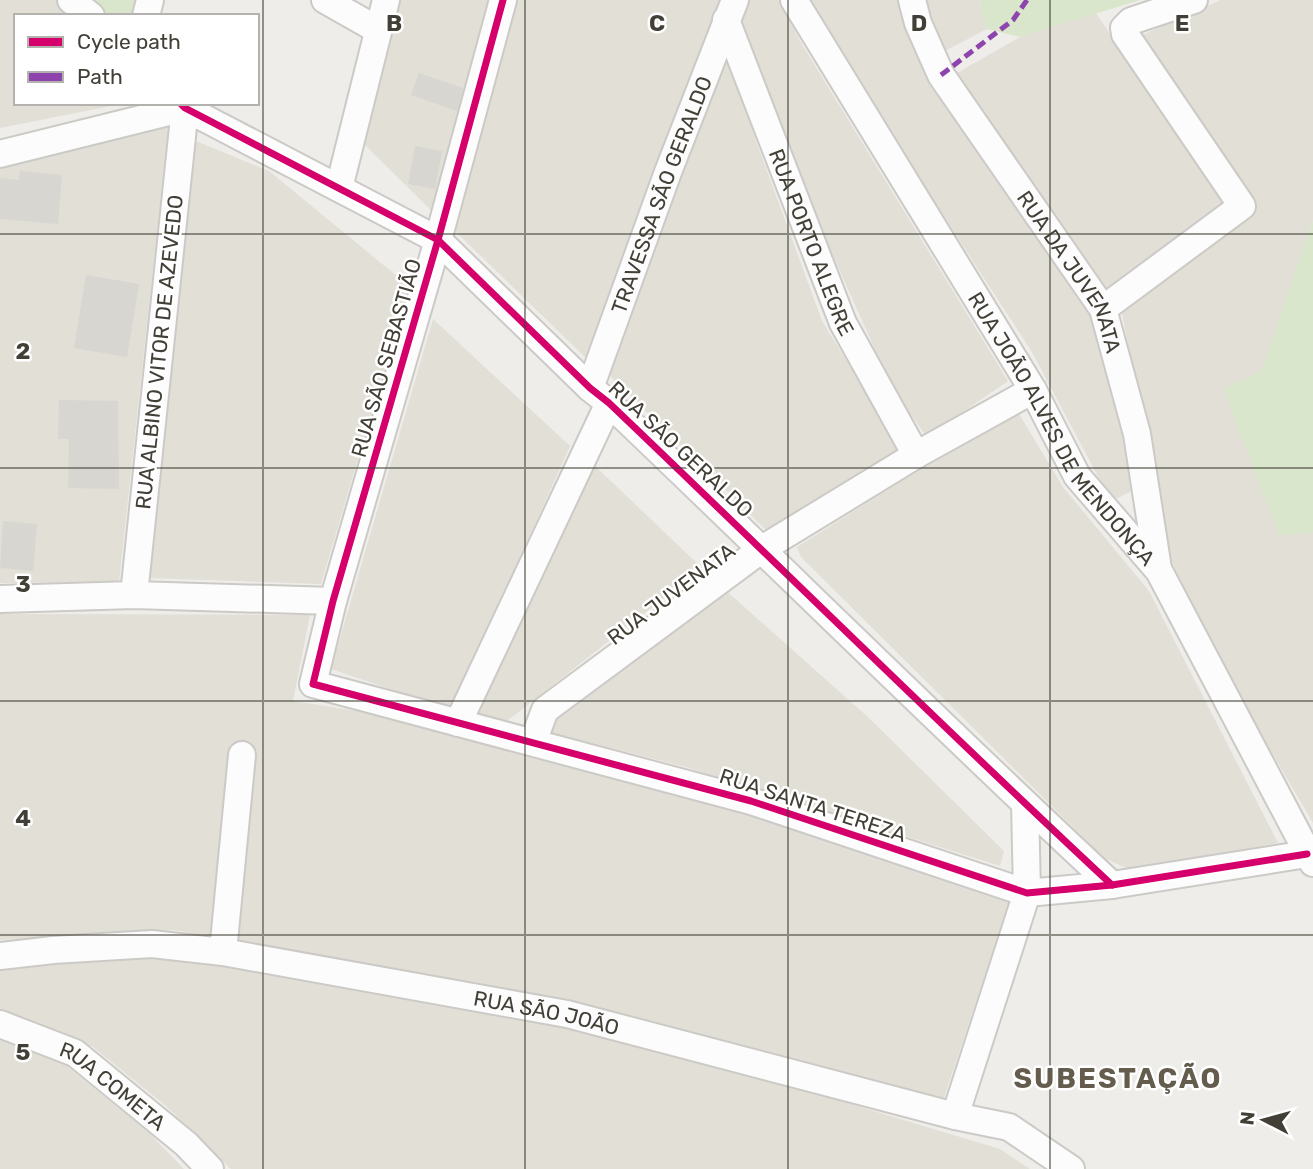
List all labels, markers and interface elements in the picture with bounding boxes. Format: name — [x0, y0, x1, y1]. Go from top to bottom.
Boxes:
text: B — [386, 9, 402, 37]
text: C — [649, 9, 665, 37]
text: D — [911, 9, 927, 37]
text: E — [1175, 9, 1189, 37]
legend — [14, 14, 259, 105]
text: Cycle path — [77, 29, 181, 54]
text: Path — [77, 64, 123, 89]
street label: TRAVESSA SÃO GERALDO — [605, 72, 717, 317]
street label: RUA PORTO ALEGRE — [764, 145, 860, 340]
street label: RUA DA JUVENATA — [1012, 186, 1127, 356]
street label: RUA ALBINO VITOR DE AZEVEDO — [130, 194, 188, 510]
street label: RUA SÃO SEBASTIÃO — [346, 256, 426, 460]
street label: RUA JOÃO ALVES DE MENDONÇA — [963, 287, 1161, 570]
text: 2 — [16, 337, 30, 365]
street label: RUA SÃO GERALDO — [604, 376, 758, 522]
street label: RUA JUVENATA — [602, 538, 740, 650]
text: 3 — [15, 570, 31, 598]
street label: RUA SANTA TEREZA — [716, 763, 910, 847]
text: 4 — [15, 804, 31, 832]
street label: RUA SÃO JOÃO — [472, 985, 622, 1040]
street label: RUA COMETA — [56, 1036, 171, 1135]
text: 5 — [16, 1038, 31, 1066]
district label: SUBESTAÇÃO — [1013, 1062, 1223, 1095]
north arrow — [1229, 1085, 1299, 1155]
text: N — [1235, 1110, 1260, 1126]

